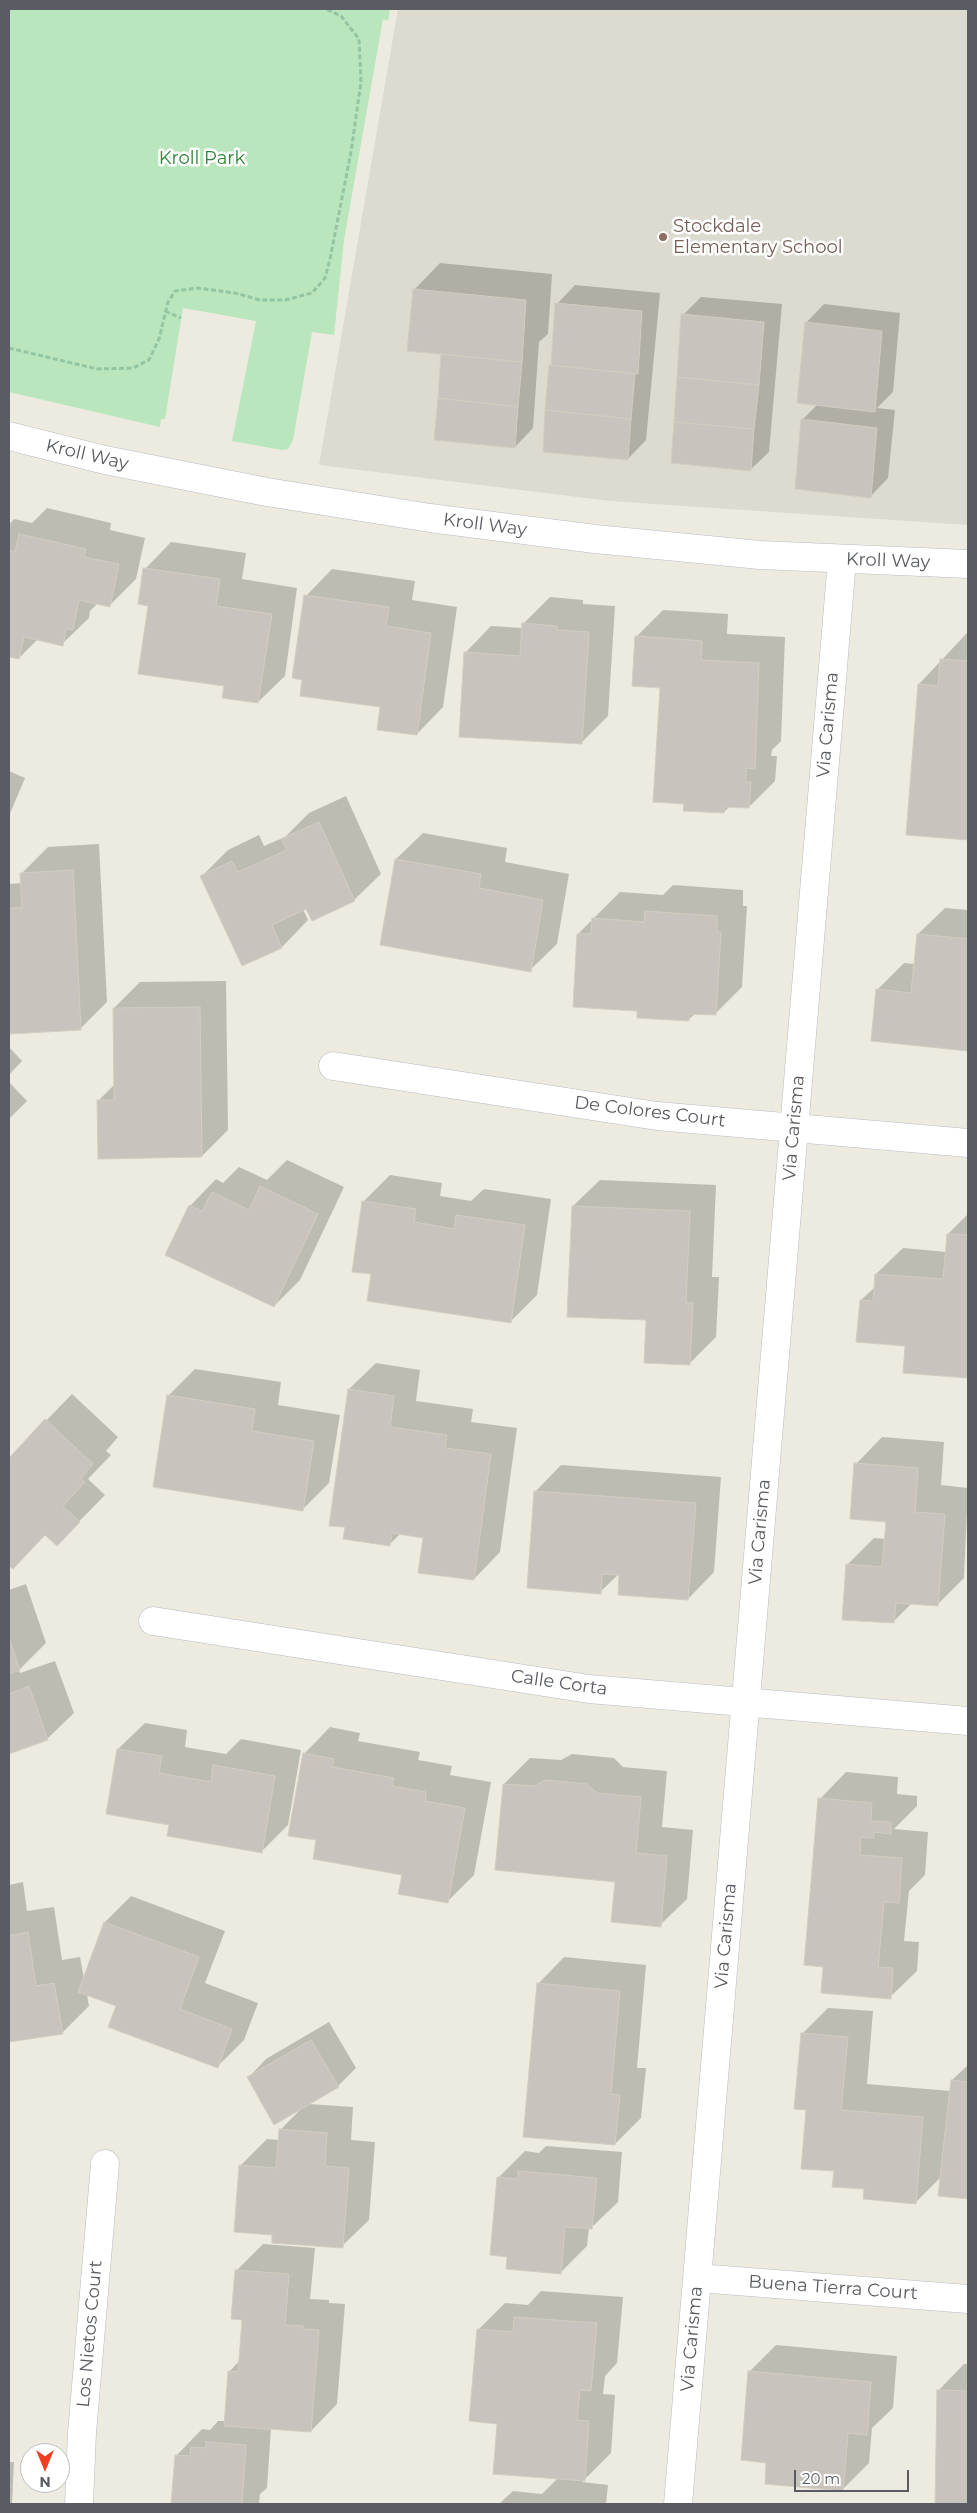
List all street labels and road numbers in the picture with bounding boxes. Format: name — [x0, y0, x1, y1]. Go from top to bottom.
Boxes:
street label: Kroll Way — [43, 435, 131, 475]
street label: Kroll Way — [442, 509, 528, 541]
street label: Kroll Way — [845, 549, 931, 573]
street label: Via Carisma — [813, 671, 843, 779]
street label: Via Carisma — [779, 1074, 809, 1182]
street label: De Colores Court — [573, 1092, 727, 1132]
street label: Via Carisma — [745, 1478, 775, 1586]
street label: Calle Corta — [509, 1666, 609, 1700]
street label: Via Carisma — [711, 1882, 741, 1990]
street label: Los Nietos Court — [73, 2259, 107, 2409]
street label: Buena Tierra Court — [748, 2271, 918, 2305]
street label: Via Carisma — [677, 2285, 707, 2393]

